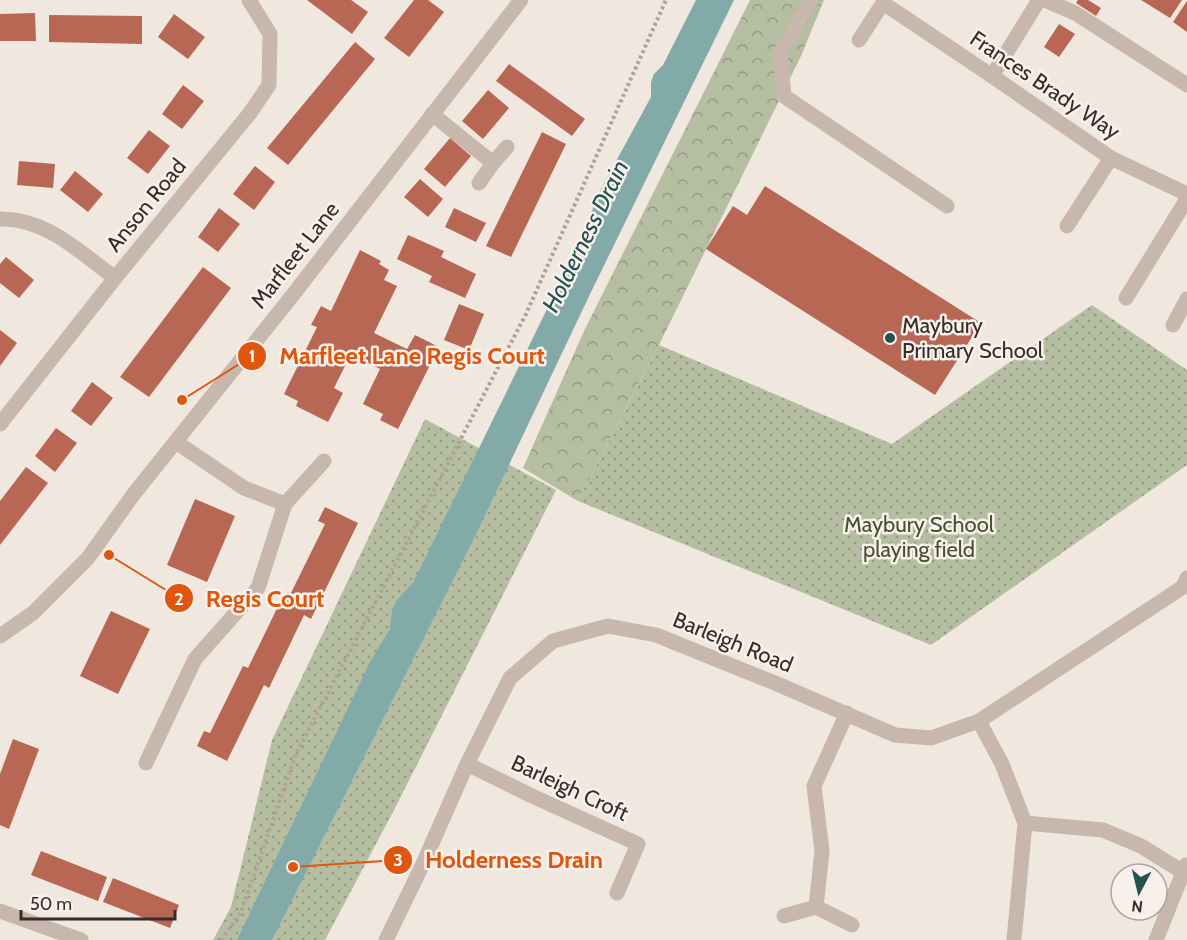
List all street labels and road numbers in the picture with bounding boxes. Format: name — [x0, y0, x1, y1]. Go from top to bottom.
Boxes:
street label: Frances Brady Way — [965, 25, 1125, 145]
street label: Anson Road — [100, 153, 192, 257]
street label: Marfleet Lane — [245, 196, 345, 314]
street label: Barleigh Road — [669, 606, 797, 678]
street label: Barleigh Croft — [507, 749, 633, 827]

